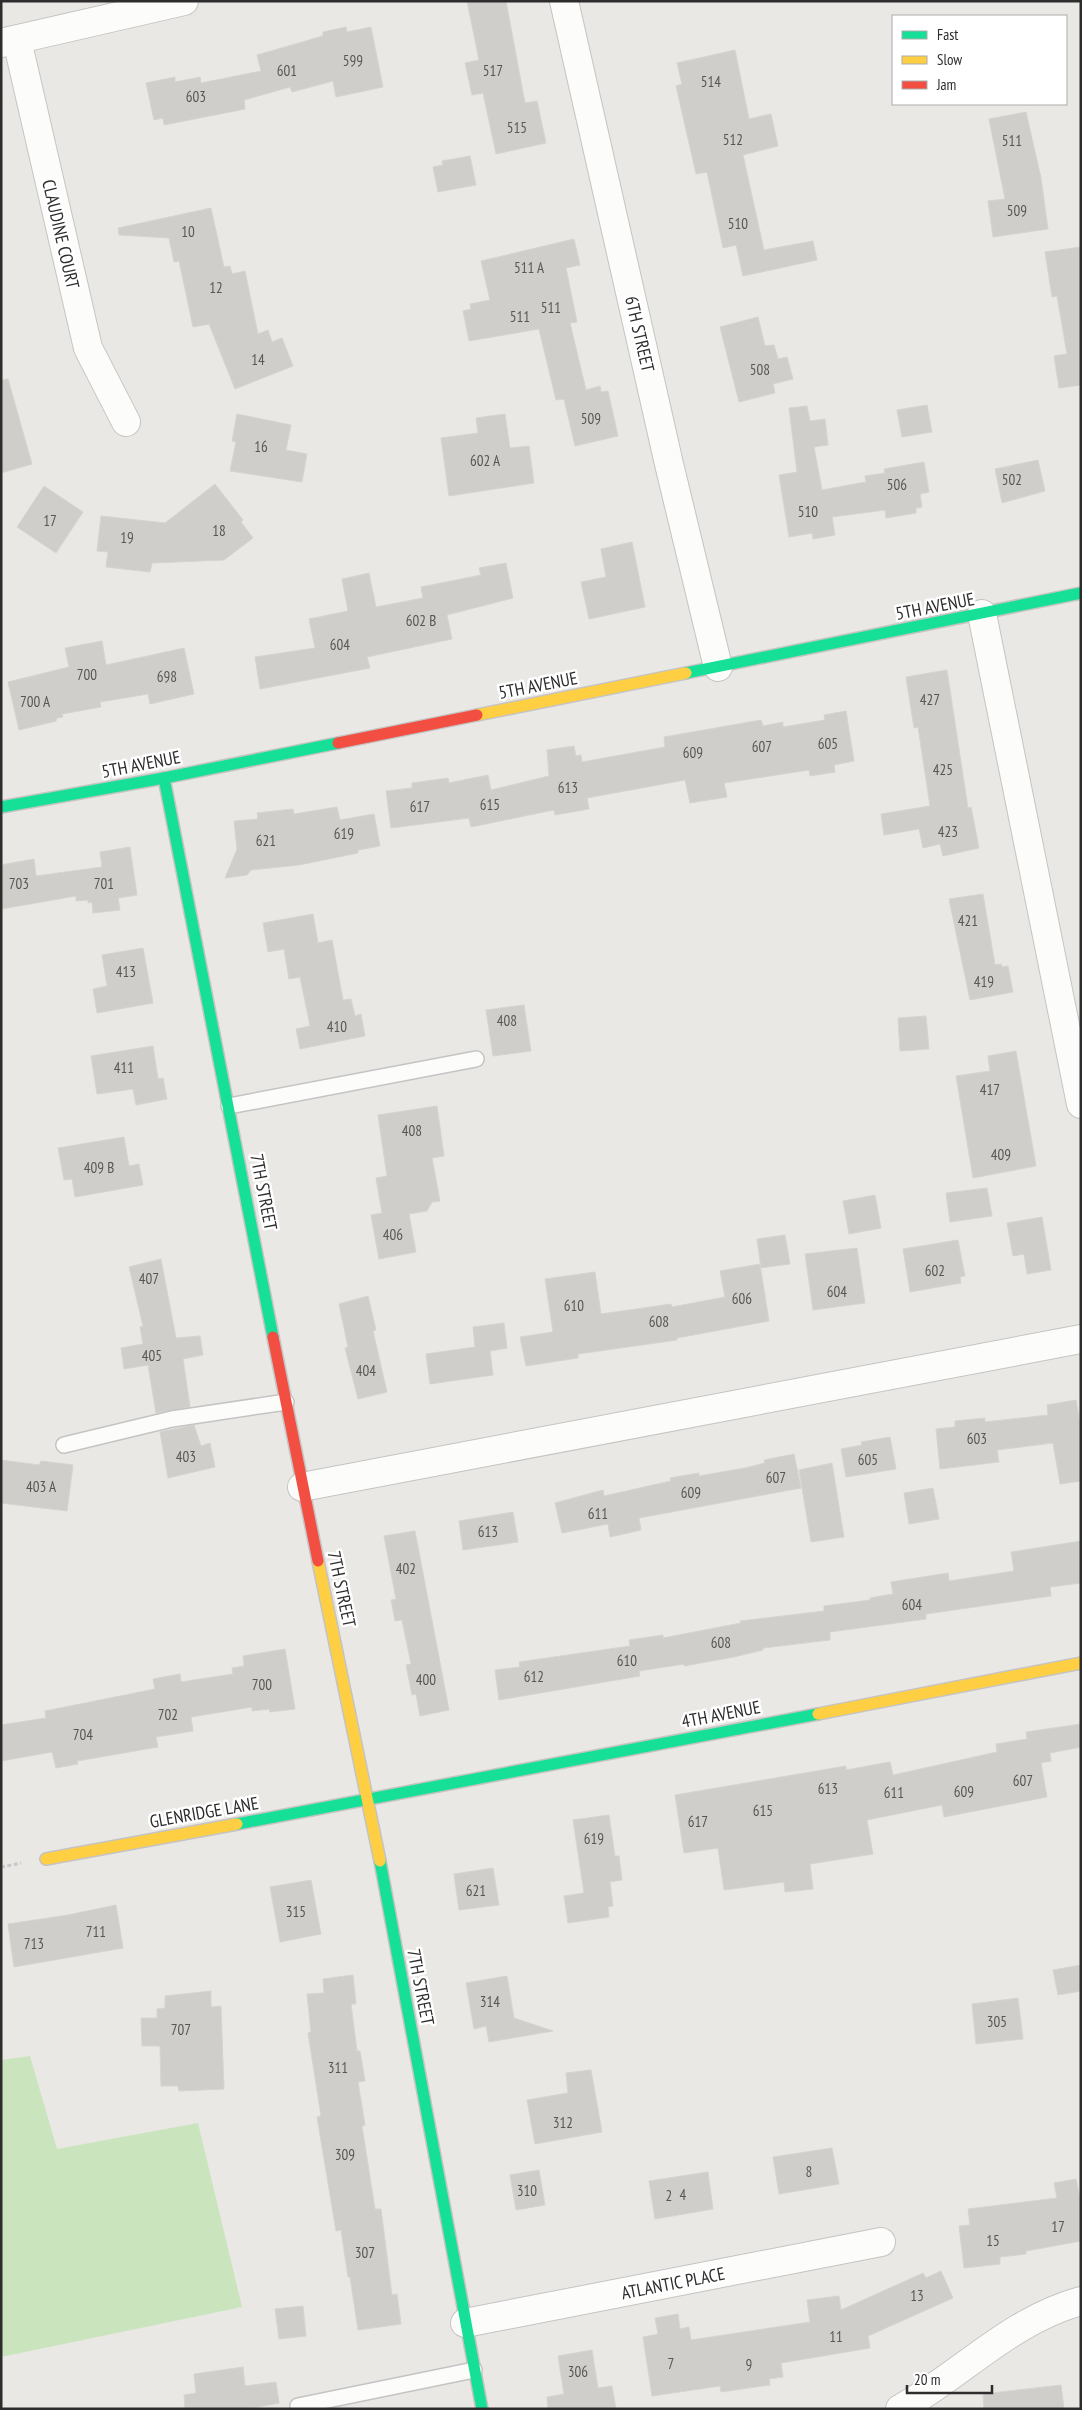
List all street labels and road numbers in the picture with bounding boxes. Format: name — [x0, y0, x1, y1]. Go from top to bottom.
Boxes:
street label: CLAUDINE COURT — [37, 177, 85, 291]
street label: 6TH STREET — [620, 294, 660, 374]
street label: 5TH AVENUE — [894, 587, 976, 625]
street label: 5TH AVENUE — [497, 666, 579, 704]
street label: 5TH AVENUE — [100, 745, 182, 783]
street label: 7TH STREET — [245, 1152, 283, 1232]
street label: 7TH STREET — [323, 1549, 361, 1629]
street label: 4TH AVENUE — [680, 1695, 762, 1733]
street label: GLENRIDGE LANE — [148, 1791, 260, 1833]
street label: 7TH STREET — [402, 1947, 440, 2027]
street label: ATLANTIC PLACE — [619, 2262, 727, 2304]

